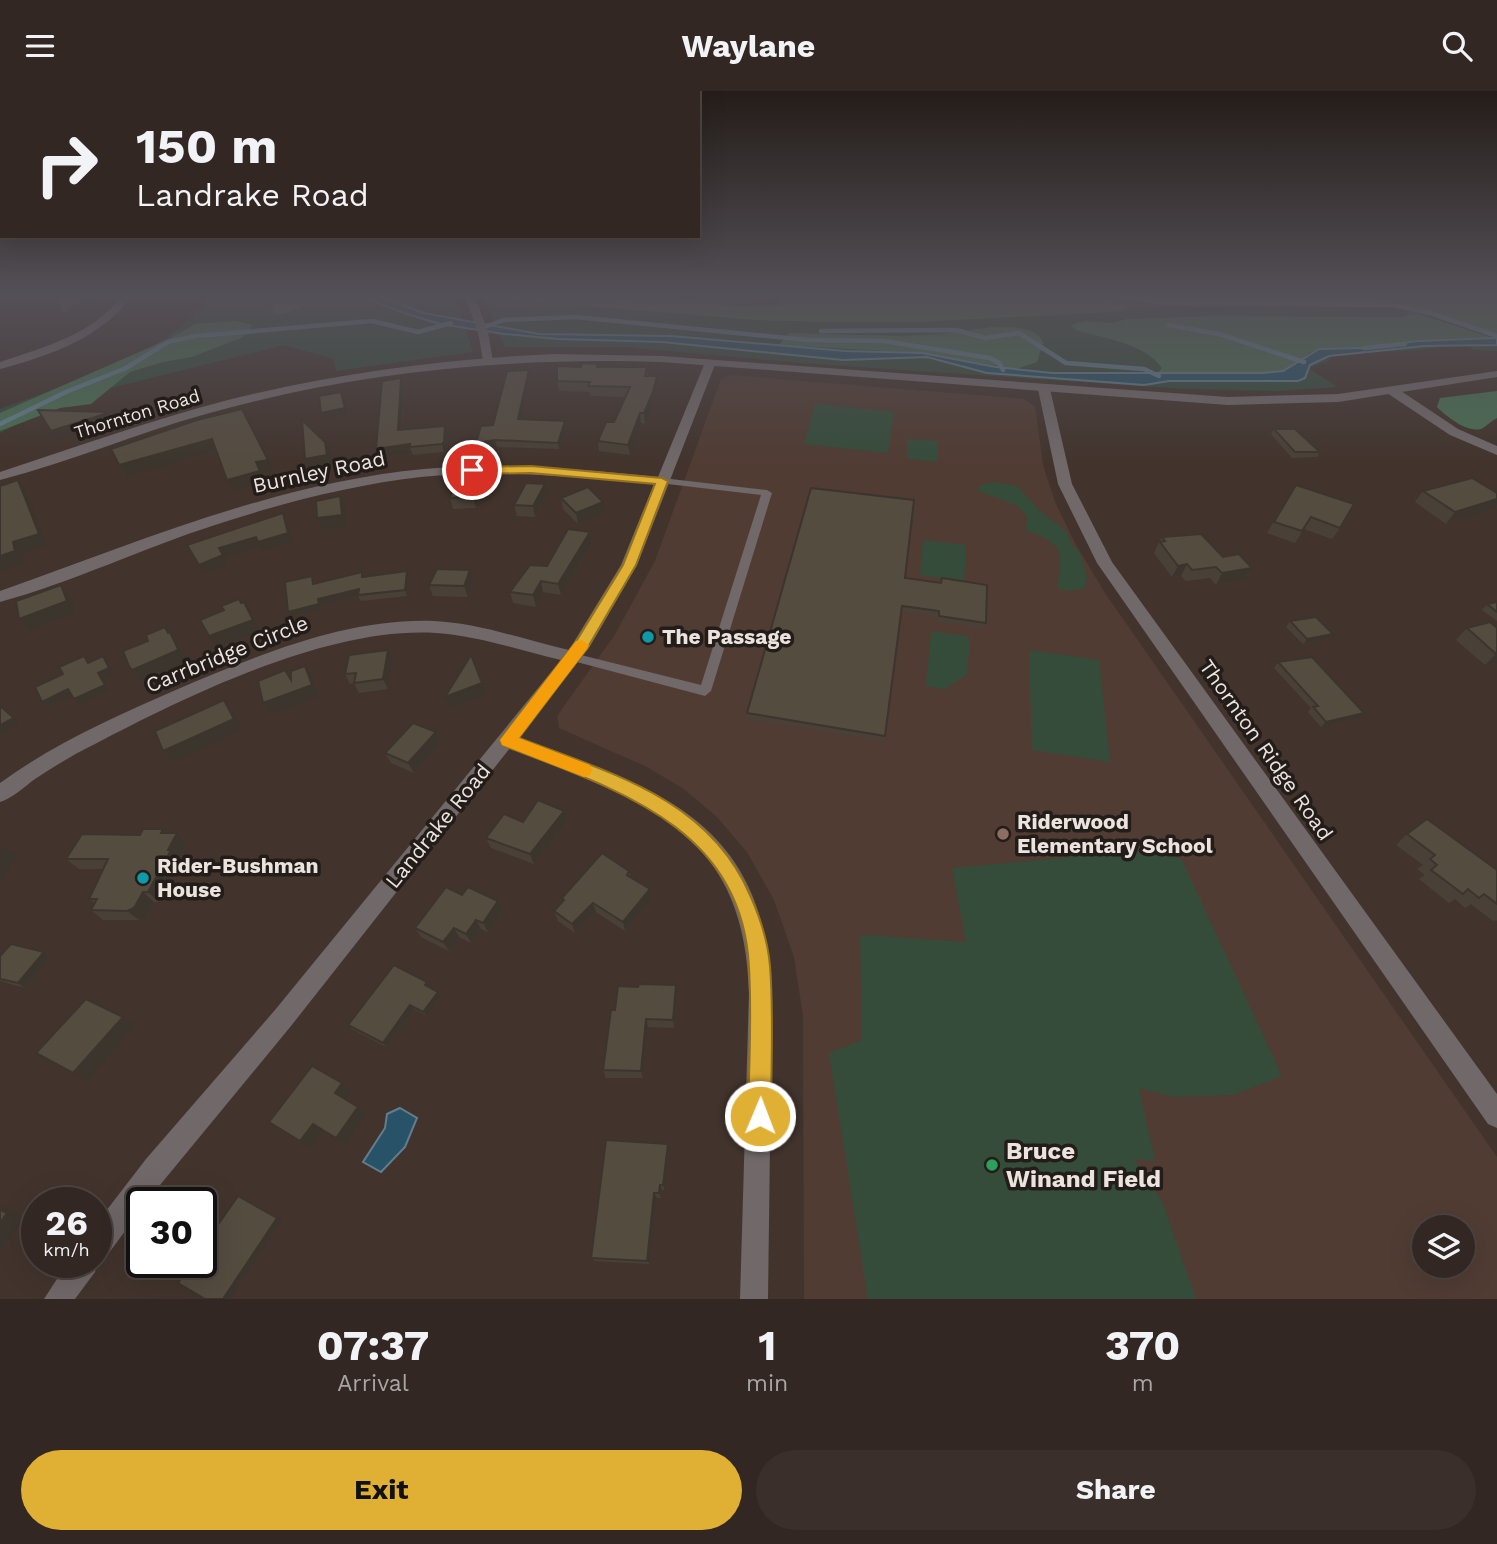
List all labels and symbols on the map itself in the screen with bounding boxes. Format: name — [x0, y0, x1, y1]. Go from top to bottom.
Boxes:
street label: Thornton Road — [71, 384, 202, 443]
pin — [442, 440, 502, 500]
street label: Burnley Road — [250, 445, 388, 498]
street label: Carrbridge Circle — [142, 610, 312, 698]
place label: The Passage — [662, 624, 792, 649]
marker: The Passage — [640, 629, 656, 645]
street label: Thornton Ridge Road — [1194, 654, 1338, 845]
street label: Landrake Road — [380, 758, 495, 893]
place label: Riderwood Elementary School — [1017, 809, 1213, 858]
marker: Riderwood Elementary School — [995, 826, 1011, 842]
place label: Rider-Bushman House — [157, 853, 319, 902]
marker: Rider-Bushman House — [135, 870, 151, 886]
position arrow — [723, 1079, 797, 1153]
place label: Bruce Winand Field — [1006, 1137, 1161, 1193]
marker: Bruce Winand Field — [984, 1157, 1000, 1173]
speed limit sign: 30 — [126, 1187, 217, 1278]

